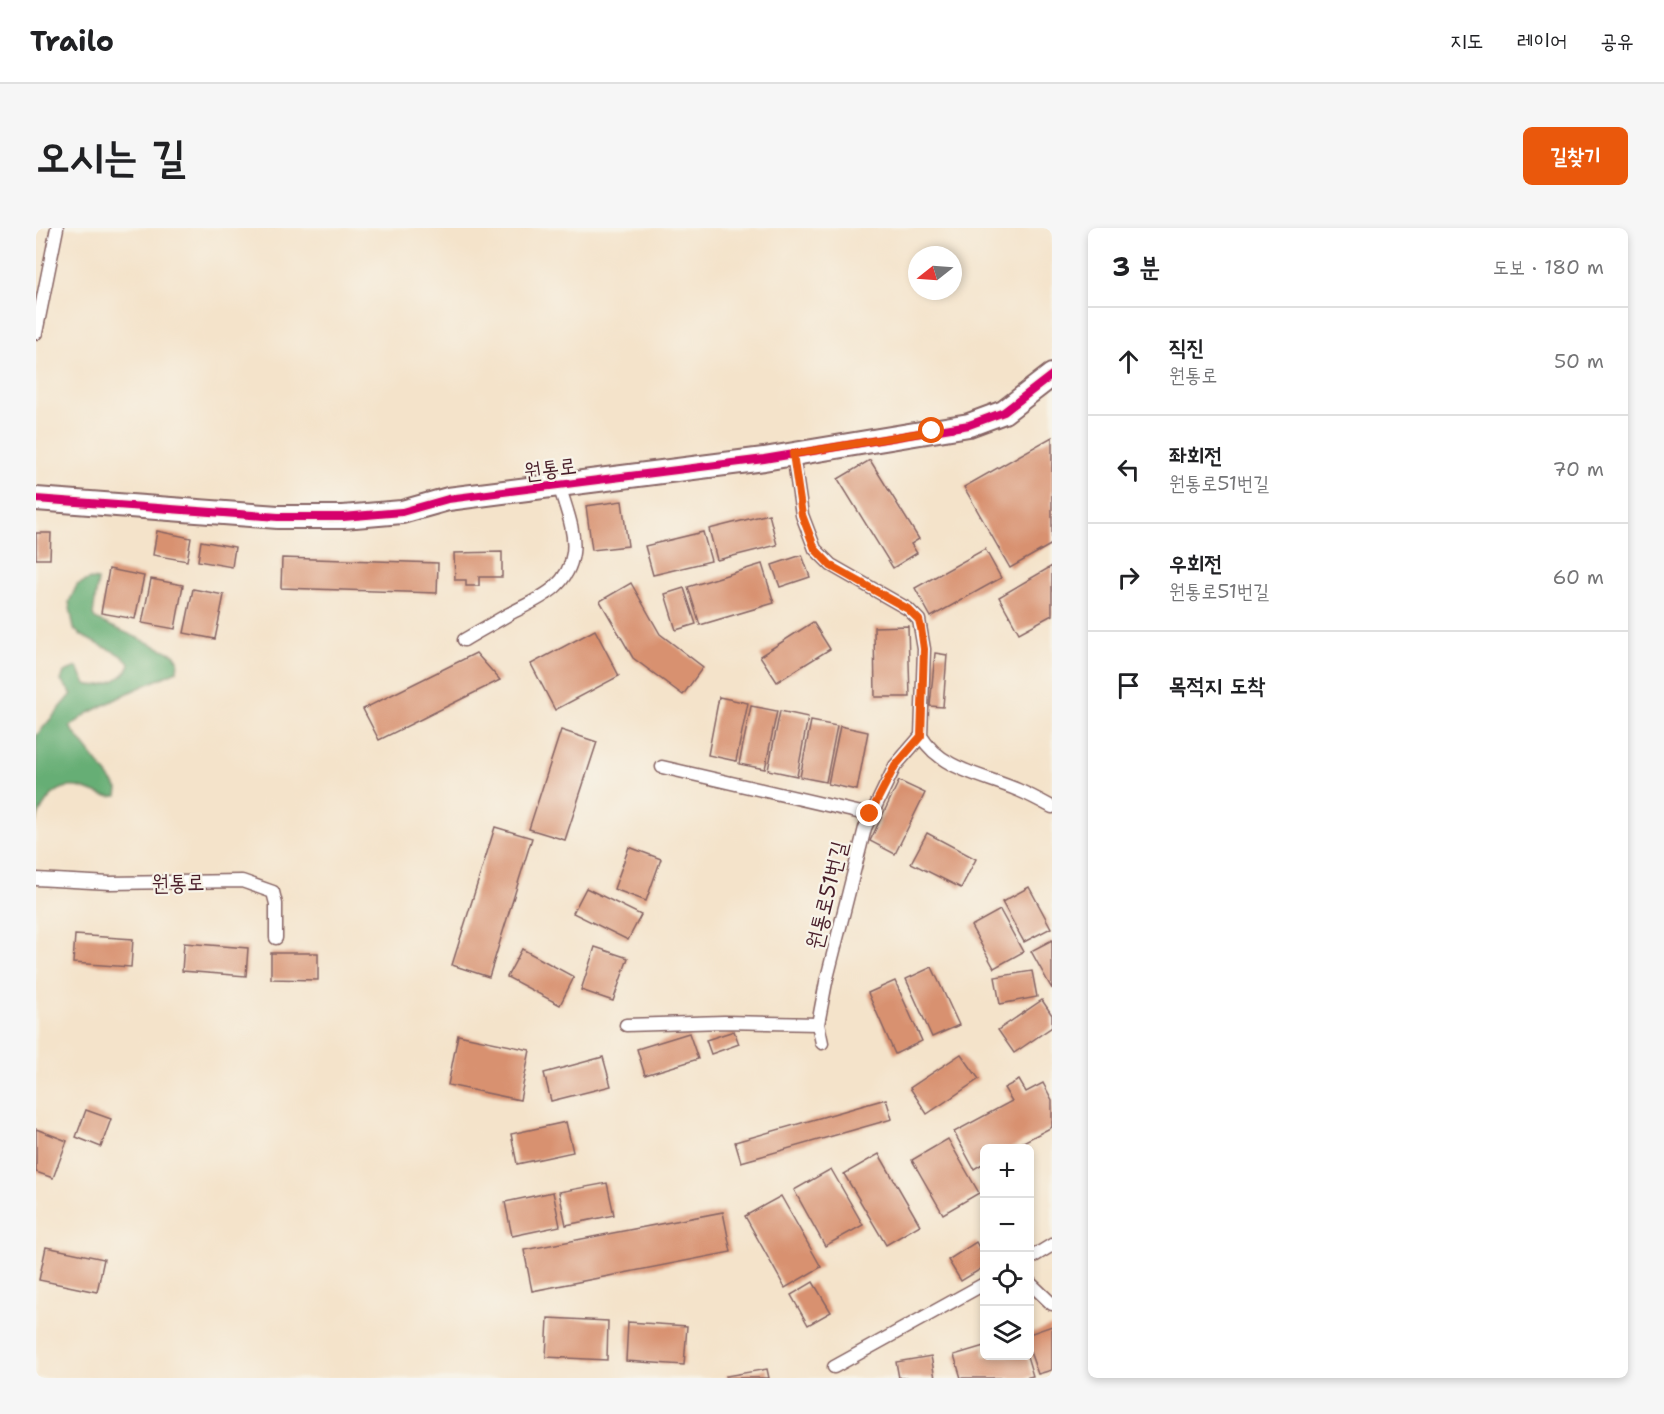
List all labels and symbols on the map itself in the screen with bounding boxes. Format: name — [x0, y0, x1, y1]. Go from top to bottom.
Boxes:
north arrow — [908, 246, 962, 300]
route start — [918, 417, 944, 443]
street label: 원통로 — [522, 451, 578, 486]
route end — [856, 800, 882, 826]
street label: 원통로51번길 — [799, 838, 854, 952]
street label: 원통로 — [151, 868, 205, 897]

